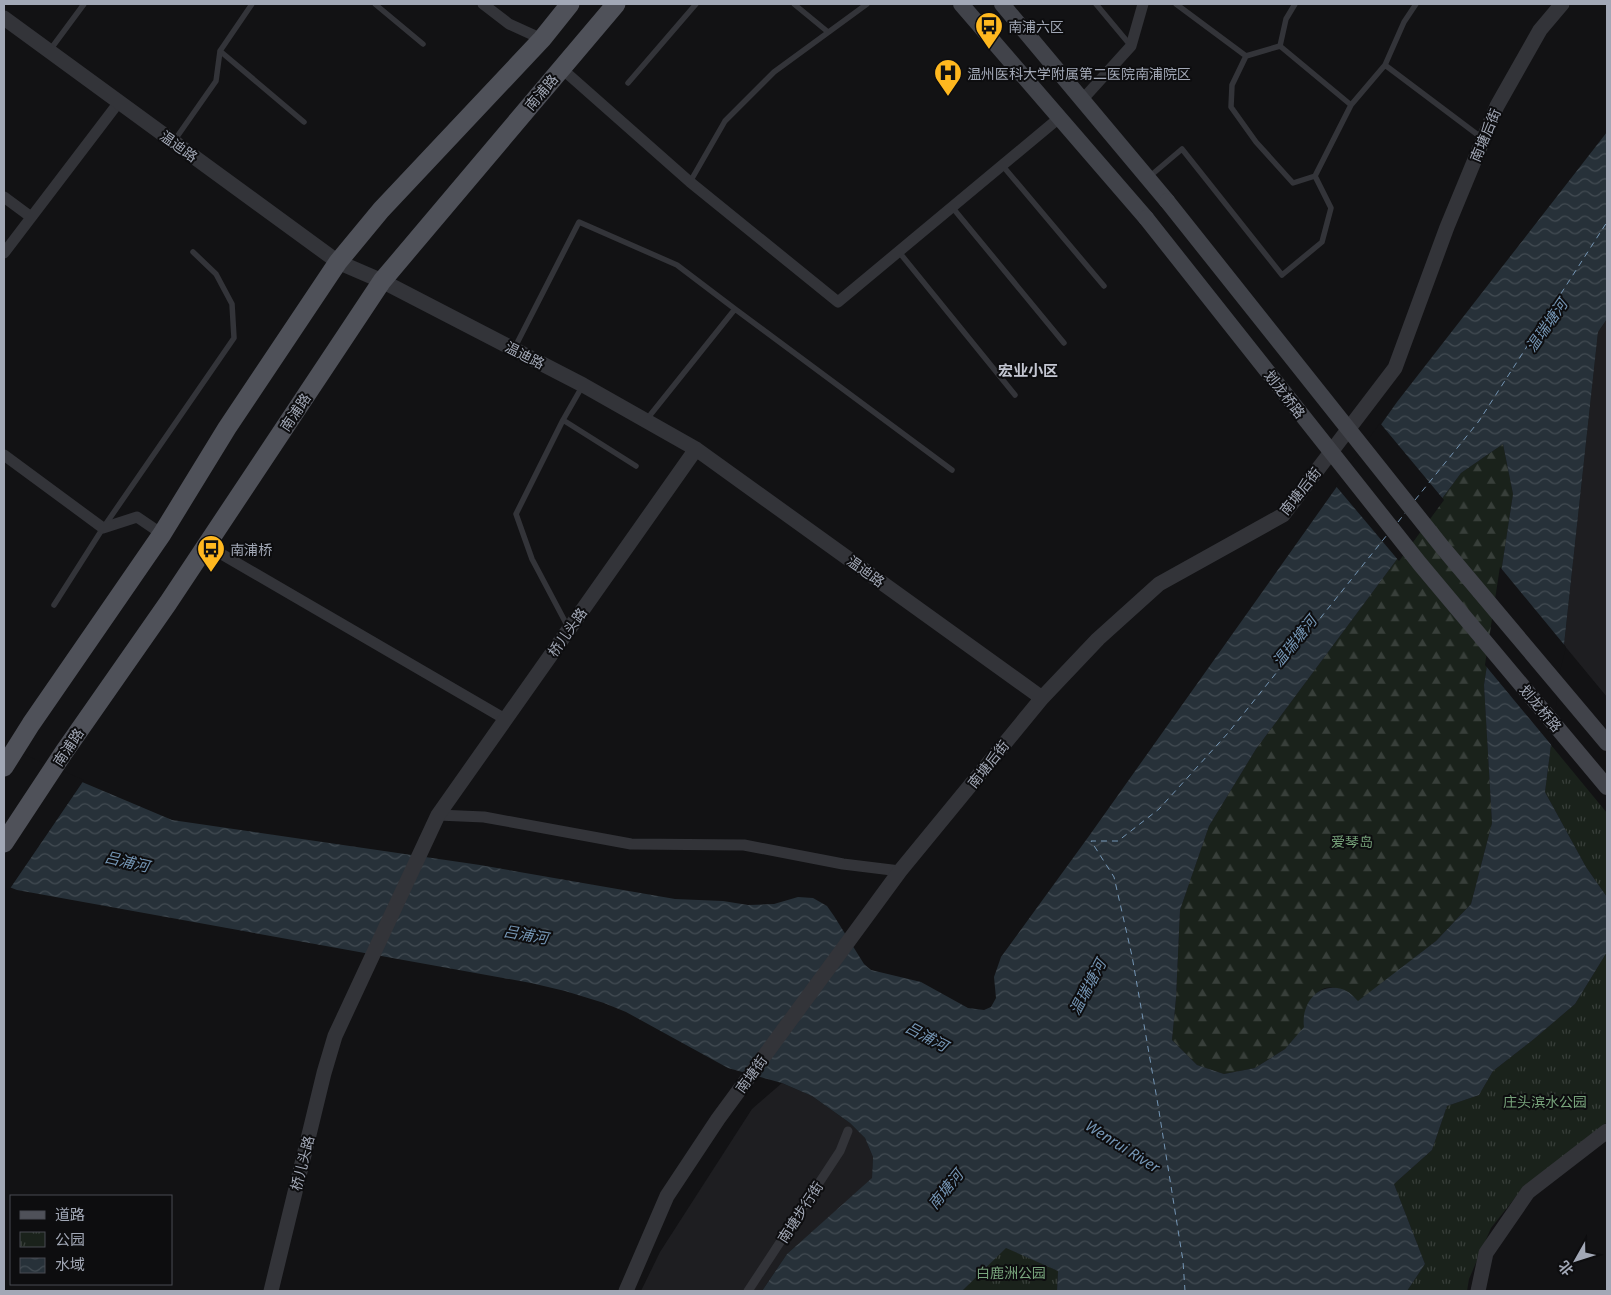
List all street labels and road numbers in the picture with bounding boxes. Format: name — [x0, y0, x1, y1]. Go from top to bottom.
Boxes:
street label: 南浦路 — [520, 70, 562, 114]
street label: 南塘后街 — [1465, 106, 1505, 164]
street label: 温迪路 — [156, 126, 202, 166]
street label: 温迪路 — [502, 337, 548, 373]
street label: 划龙桥路 — [1260, 366, 1310, 422]
street label: 南浦路 — [275, 389, 315, 435]
street label: 南塘后街 — [1275, 463, 1325, 519]
street label: 温迪路 — [843, 551, 889, 591]
street label: 桥儿头路 — [543, 604, 591, 660]
street label: 划龙桥路 — [1516, 680, 1566, 736]
street label: 南浦路 — [48, 724, 88, 770]
street label: 南塘后街 — [963, 736, 1013, 792]
street label: 南塘街 — [731, 1051, 771, 1097]
street label: 桥儿头路 — [286, 1134, 318, 1192]
street label: 南塘步行街 — [773, 1177, 827, 1247]

